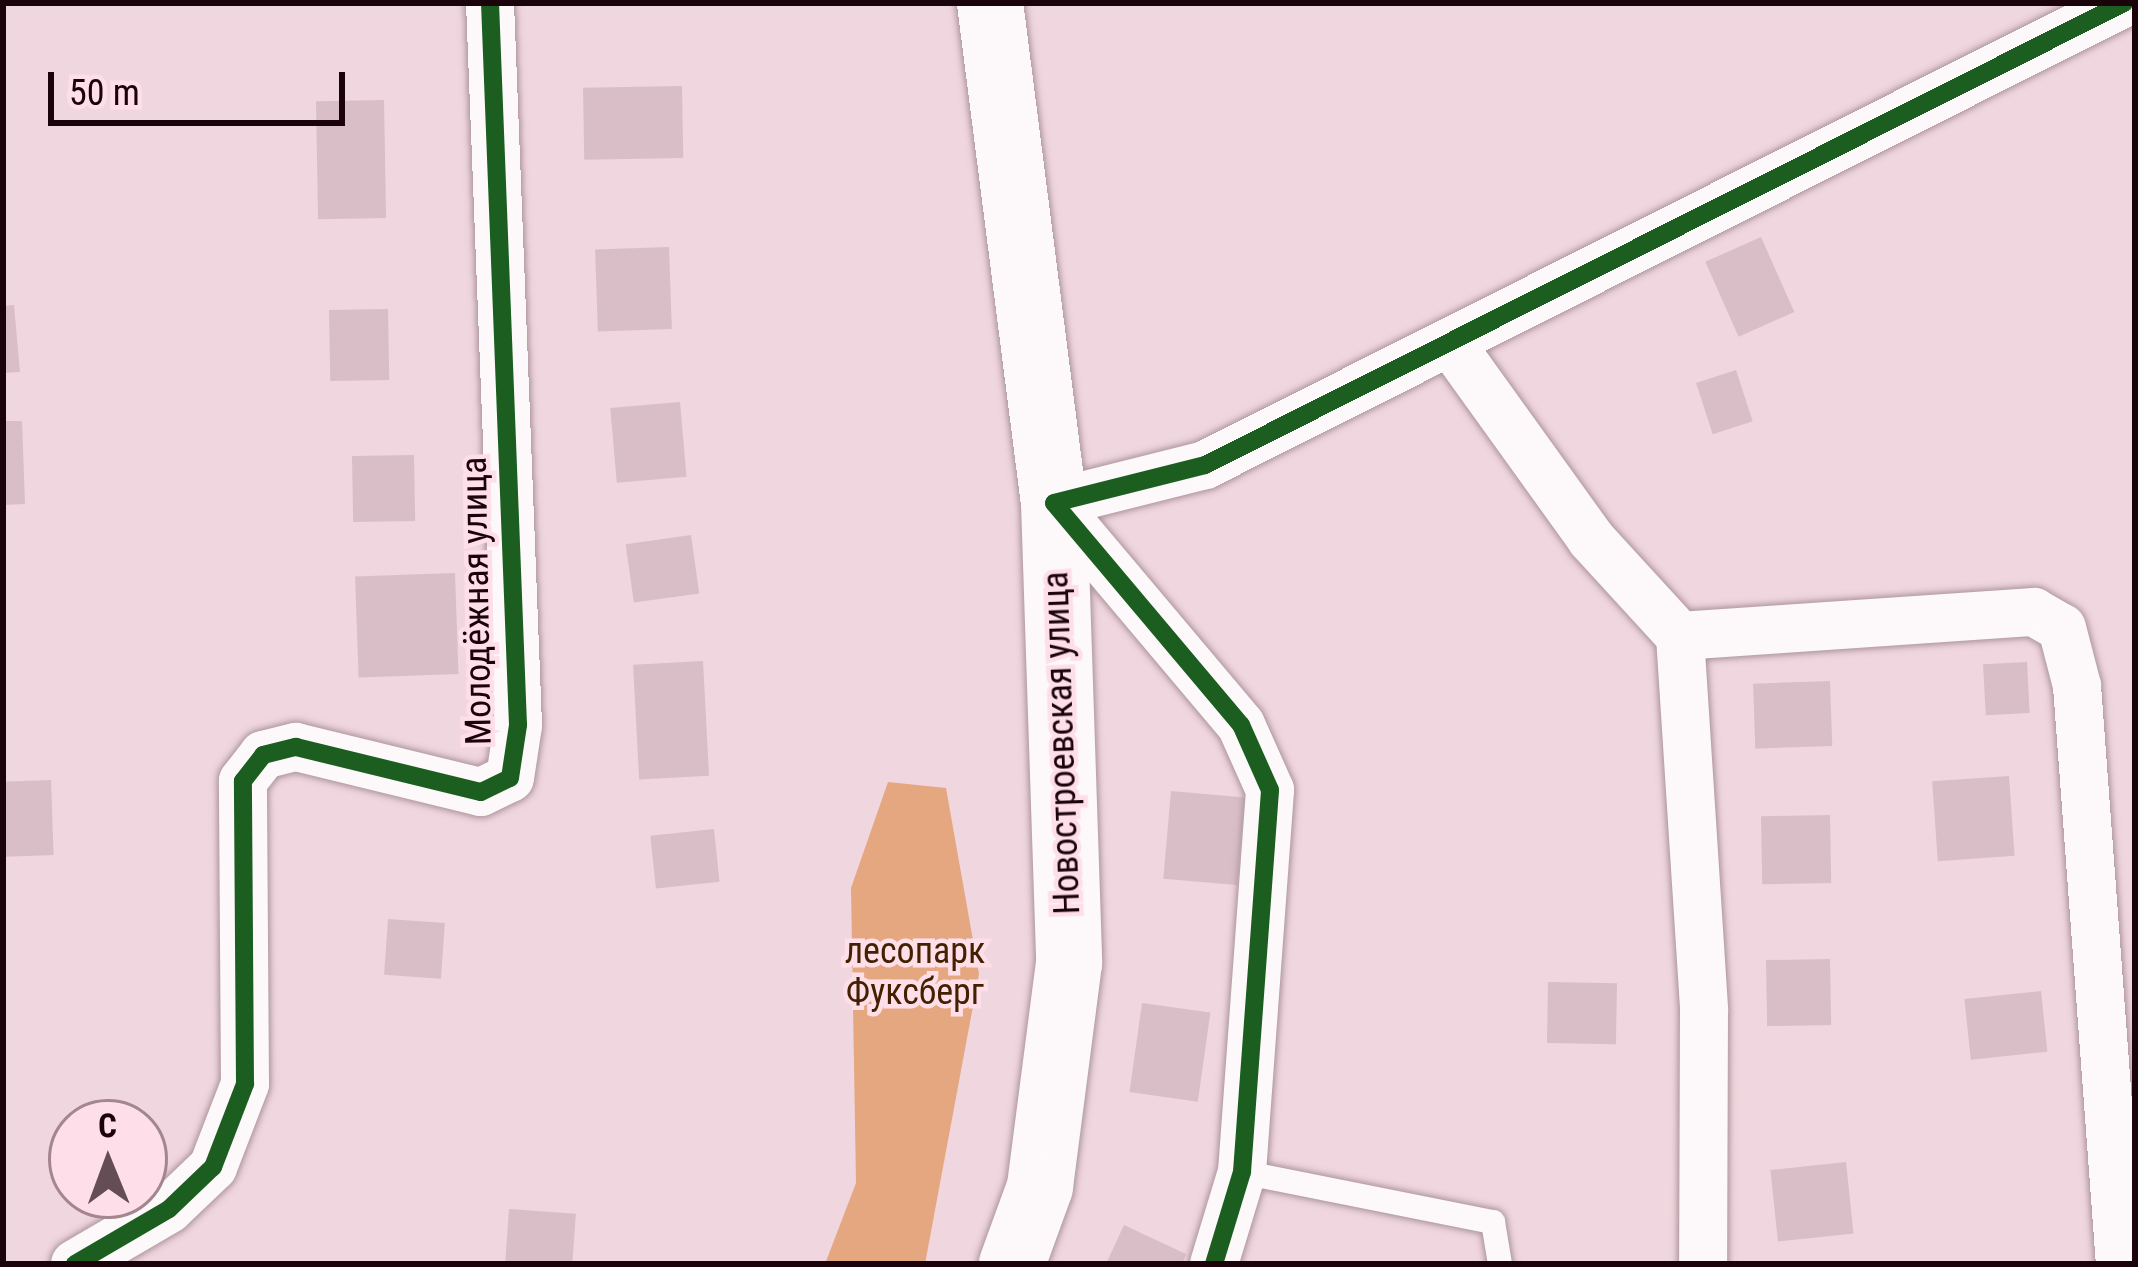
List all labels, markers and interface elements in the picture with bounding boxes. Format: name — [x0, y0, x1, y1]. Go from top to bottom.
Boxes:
scale bar — [54, 48, 351, 122]
text: 50 m — [69, 72, 140, 114]
street label: Молодёжная улица — [453, 456, 501, 746]
street label: Новостроевская улица — [1034, 571, 1090, 915]
park label: лесопарк Фуксберг — [845, 929, 985, 1014]
north arrow — [48, 1099, 168, 1219]
text: С — [98, 1106, 117, 1145]

